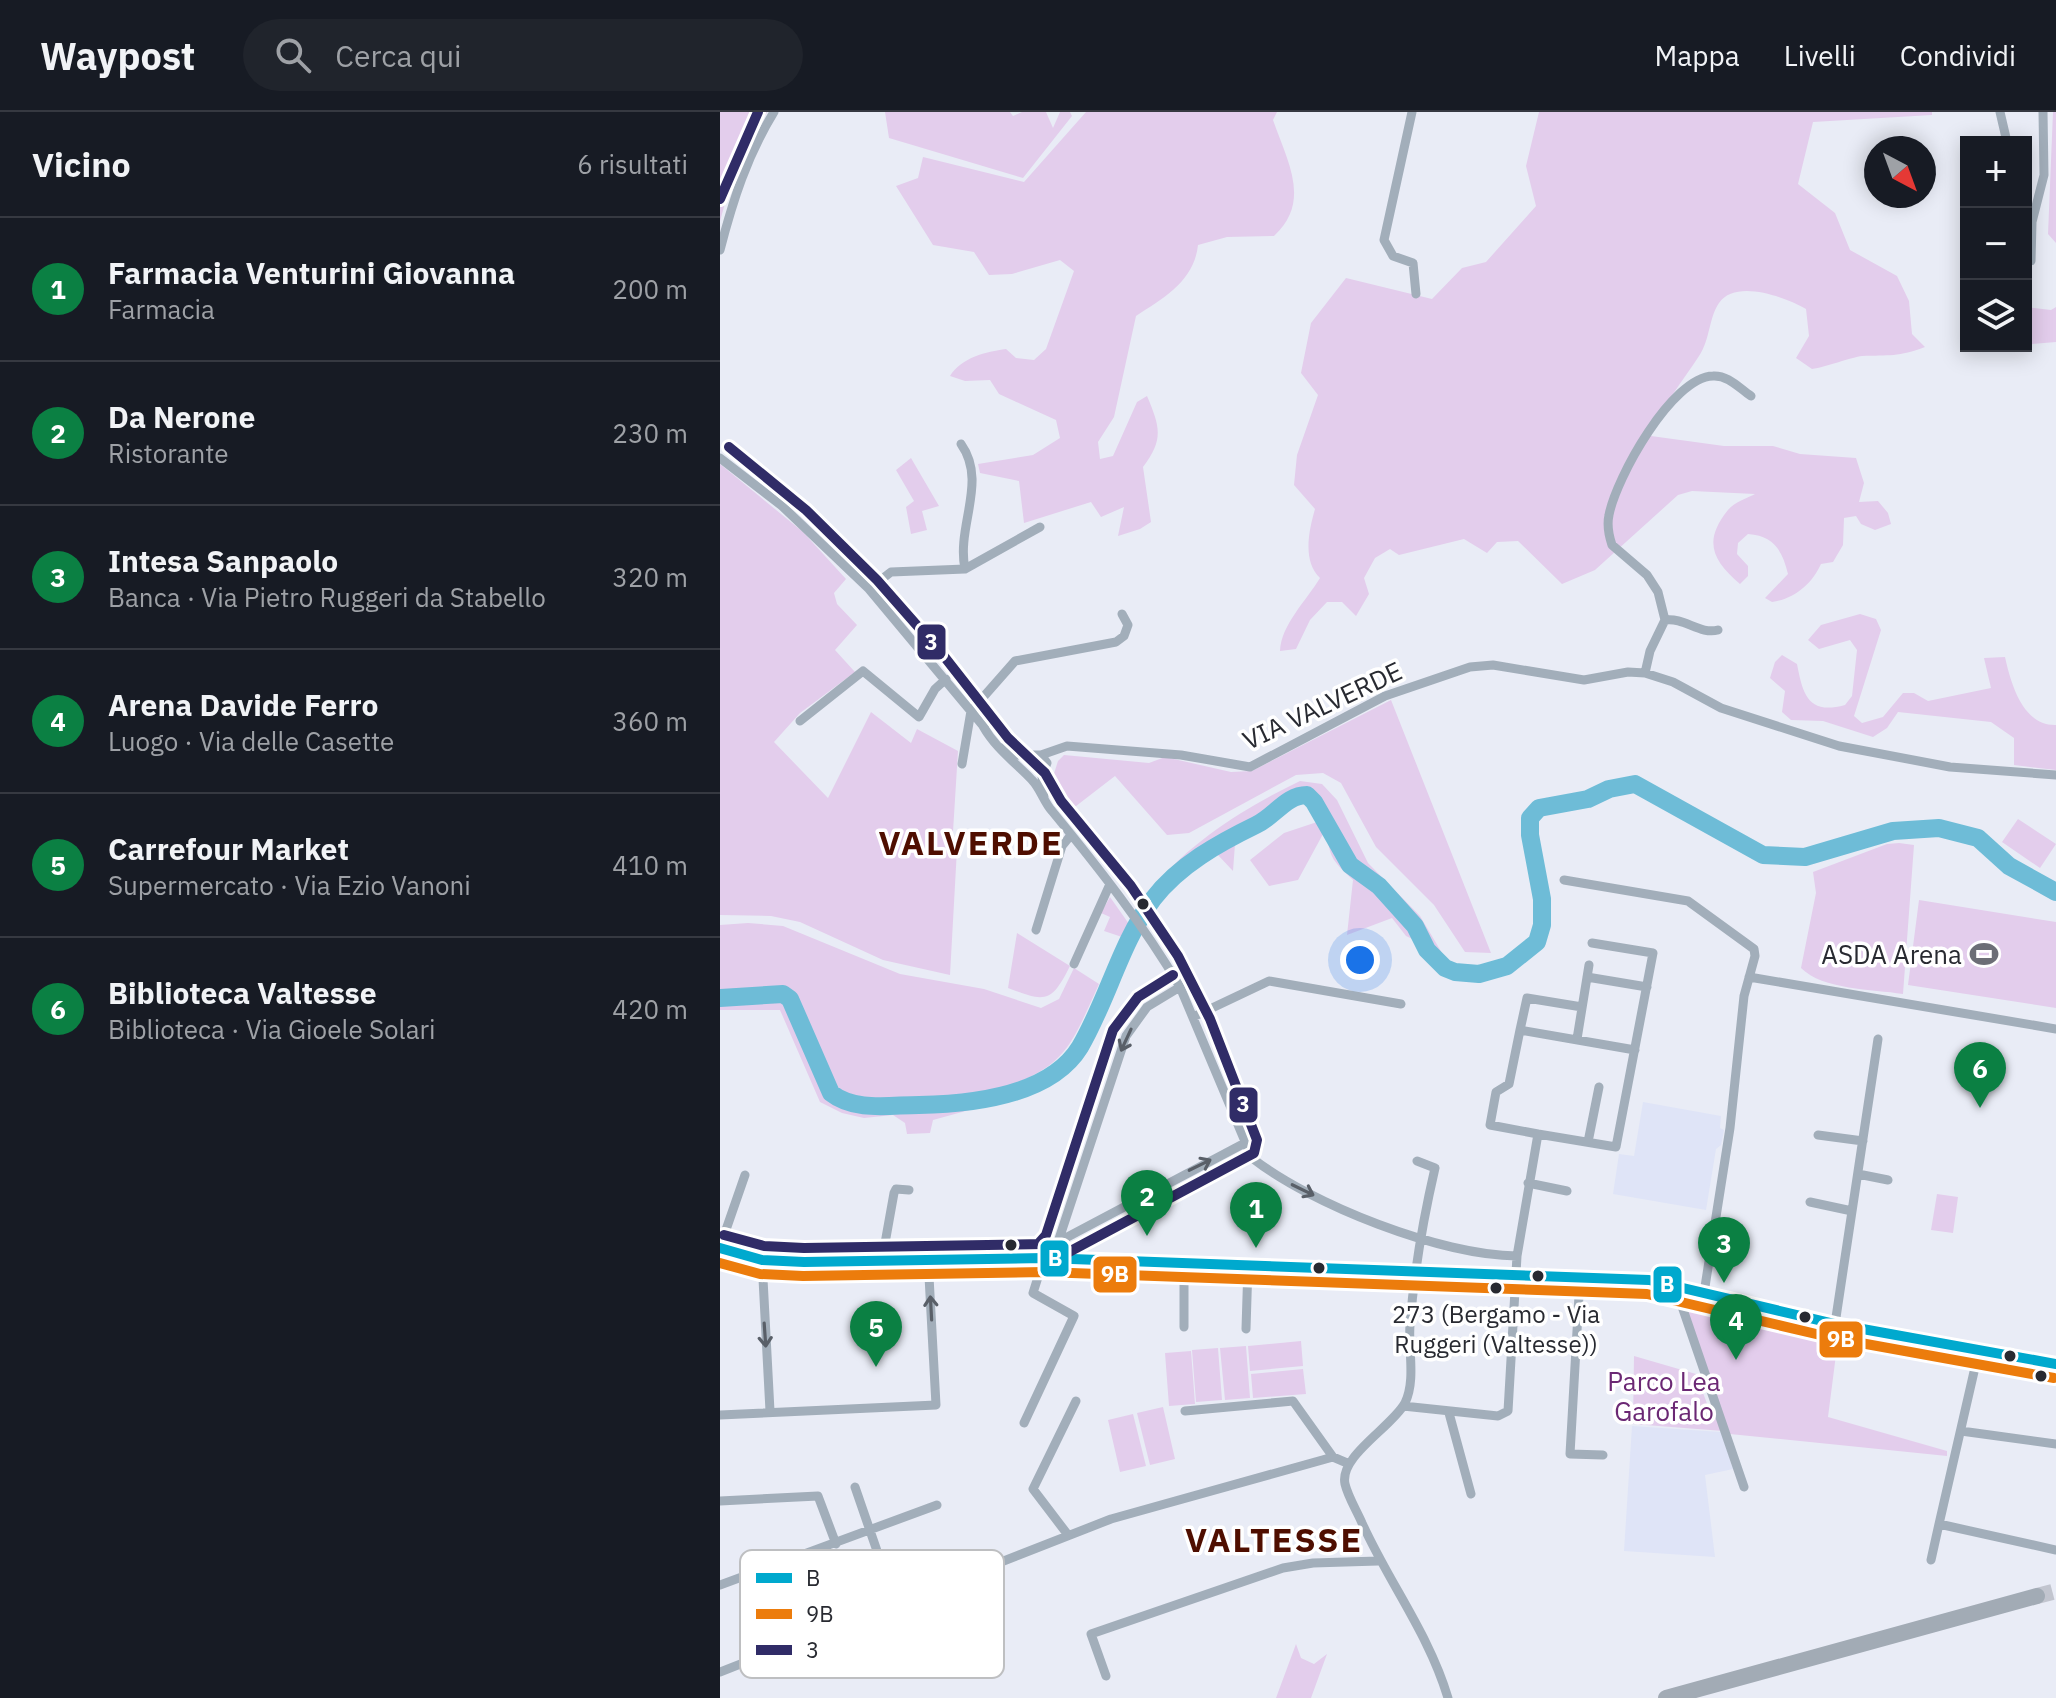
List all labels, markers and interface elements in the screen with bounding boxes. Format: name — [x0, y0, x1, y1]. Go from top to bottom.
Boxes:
search box — [243, 19, 803, 91]
text: Waypost — [40, 31, 195, 80]
icon: search — [271, 33, 315, 77]
text: Cerca qui — [335, 36, 461, 75]
text: Mappa — [1655, 37, 1740, 74]
text: Livelli — [1784, 37, 1856, 74]
text: Condividi — [1900, 37, 2016, 74]
north arrow — [1864, 136, 1936, 208]
map controls — [1960, 136, 2032, 352]
button: + — [1960, 136, 2032, 208]
text: Vicino — [32, 142, 131, 186]
text: 6 risultati — [577, 147, 688, 181]
button: − — [1960, 208, 2032, 280]
text: Farmacia Venturini Giovanna — [108, 253, 515, 292]
text: 1 — [50, 272, 66, 306]
text: 200 m — [612, 272, 688, 306]
button: layers — [1960, 280, 2032, 352]
text: Farmacia — [108, 292, 215, 326]
text: Da Nerone — [108, 397, 255, 436]
text: 2 — [50, 416, 66, 450]
text: 230 m — [612, 416, 688, 450]
text: Ristorante — [108, 436, 229, 470]
text: Intesa Sanpaolo — [108, 541, 338, 580]
text: 3 — [50, 560, 66, 594]
text: 320 m — [612, 560, 688, 594]
text: Banca · Via Pietro Ruggeri da Stabello — [108, 580, 546, 614]
line badge: 3 — [916, 623, 947, 661]
text: 3 — [924, 627, 938, 656]
street label: VIA VALVERDE — [1237, 653, 1407, 757]
text: Arena Davide Ferro — [108, 685, 378, 724]
text: 4 — [50, 704, 66, 738]
text: 360 m — [612, 704, 688, 738]
text: Luogo · Via delle Casette — [108, 724, 394, 758]
district label: VALVERDE — [878, 820, 1064, 864]
text: Carrefour Market — [108, 829, 349, 868]
text: 5 — [50, 848, 66, 882]
text: 410 m — [612, 848, 688, 882]
text: Supermercato · Via Ezio Vanoni — [108, 868, 471, 902]
unlabelled marker — [1135, 896, 1151, 912]
place label: ASDA Arena — [1821, 937, 1962, 971]
sports icon: ASDA Arena — [1969, 939, 1999, 969]
your location — [1340, 940, 1380, 980]
text: Biblioteca Valtesse — [108, 973, 377, 1012]
text: 6 — [50, 992, 66, 1026]
text: 420 m — [612, 992, 688, 1026]
text: Biblioteca · Via Gioele Solari — [108, 1012, 436, 1046]
one-way arrow — [1118, 1028, 1133, 1052]
pin: 6 — [1954, 1042, 2006, 1108]
line badge: 3 — [1228, 1086, 1259, 1124]
text: 3 — [1236, 1089, 1250, 1118]
one-way arrow — [1187, 1157, 1211, 1172]
pin: 2 — [1121, 1170, 1173, 1236]
pin: 1 — [1230, 1182, 1282, 1248]
one-way arrow — [1291, 1183, 1315, 1198]
pin: 3 — [1698, 1217, 1750, 1283]
unlabelled marker — [1003, 1237, 1019, 1253]
line badge: B — [1039, 1239, 1070, 1278]
text: B — [1048, 1243, 1062, 1272]
line badge: 9B — [1092, 1255, 1138, 1294]
text: 9B — [1101, 1259, 1129, 1288]
unlabelled marker — [1311, 1260, 1327, 1276]
line badge: B — [1652, 1265, 1683, 1304]
unlabelled marker — [1530, 1268, 1546, 1284]
text: B — [1660, 1269, 1674, 1298]
marker: 273 (Bergamo - Via Ruggeri (Valtesse)) — [1488, 1280, 1504, 1296]
pin: 4 — [1710, 1294, 1762, 1360]
one-way arrow — [924, 1295, 939, 1322]
place label: 273 (Bergamo - Via Ruggeri (Valtesse)) — [1392, 1298, 1600, 1360]
pin: 5 — [850, 1301, 902, 1367]
unlabelled marker — [1797, 1309, 1813, 1325]
line badge: 9B — [1818, 1320, 1864, 1359]
one-way arrow — [758, 1321, 773, 1348]
text: 9B — [1827, 1324, 1855, 1353]
unlabelled marker — [2002, 1348, 2018, 1364]
park label: Parco Lea Garofalo — [1607, 1364, 1721, 1428]
unlabelled marker — [2033, 1368, 2049, 1384]
district label: VALTESSE — [1185, 1517, 1363, 1561]
legend — [740, 1550, 1004, 1678]
text: B — [806, 1563, 820, 1592]
text: 9B — [806, 1599, 834, 1628]
text: 3 — [806, 1635, 819, 1664]

